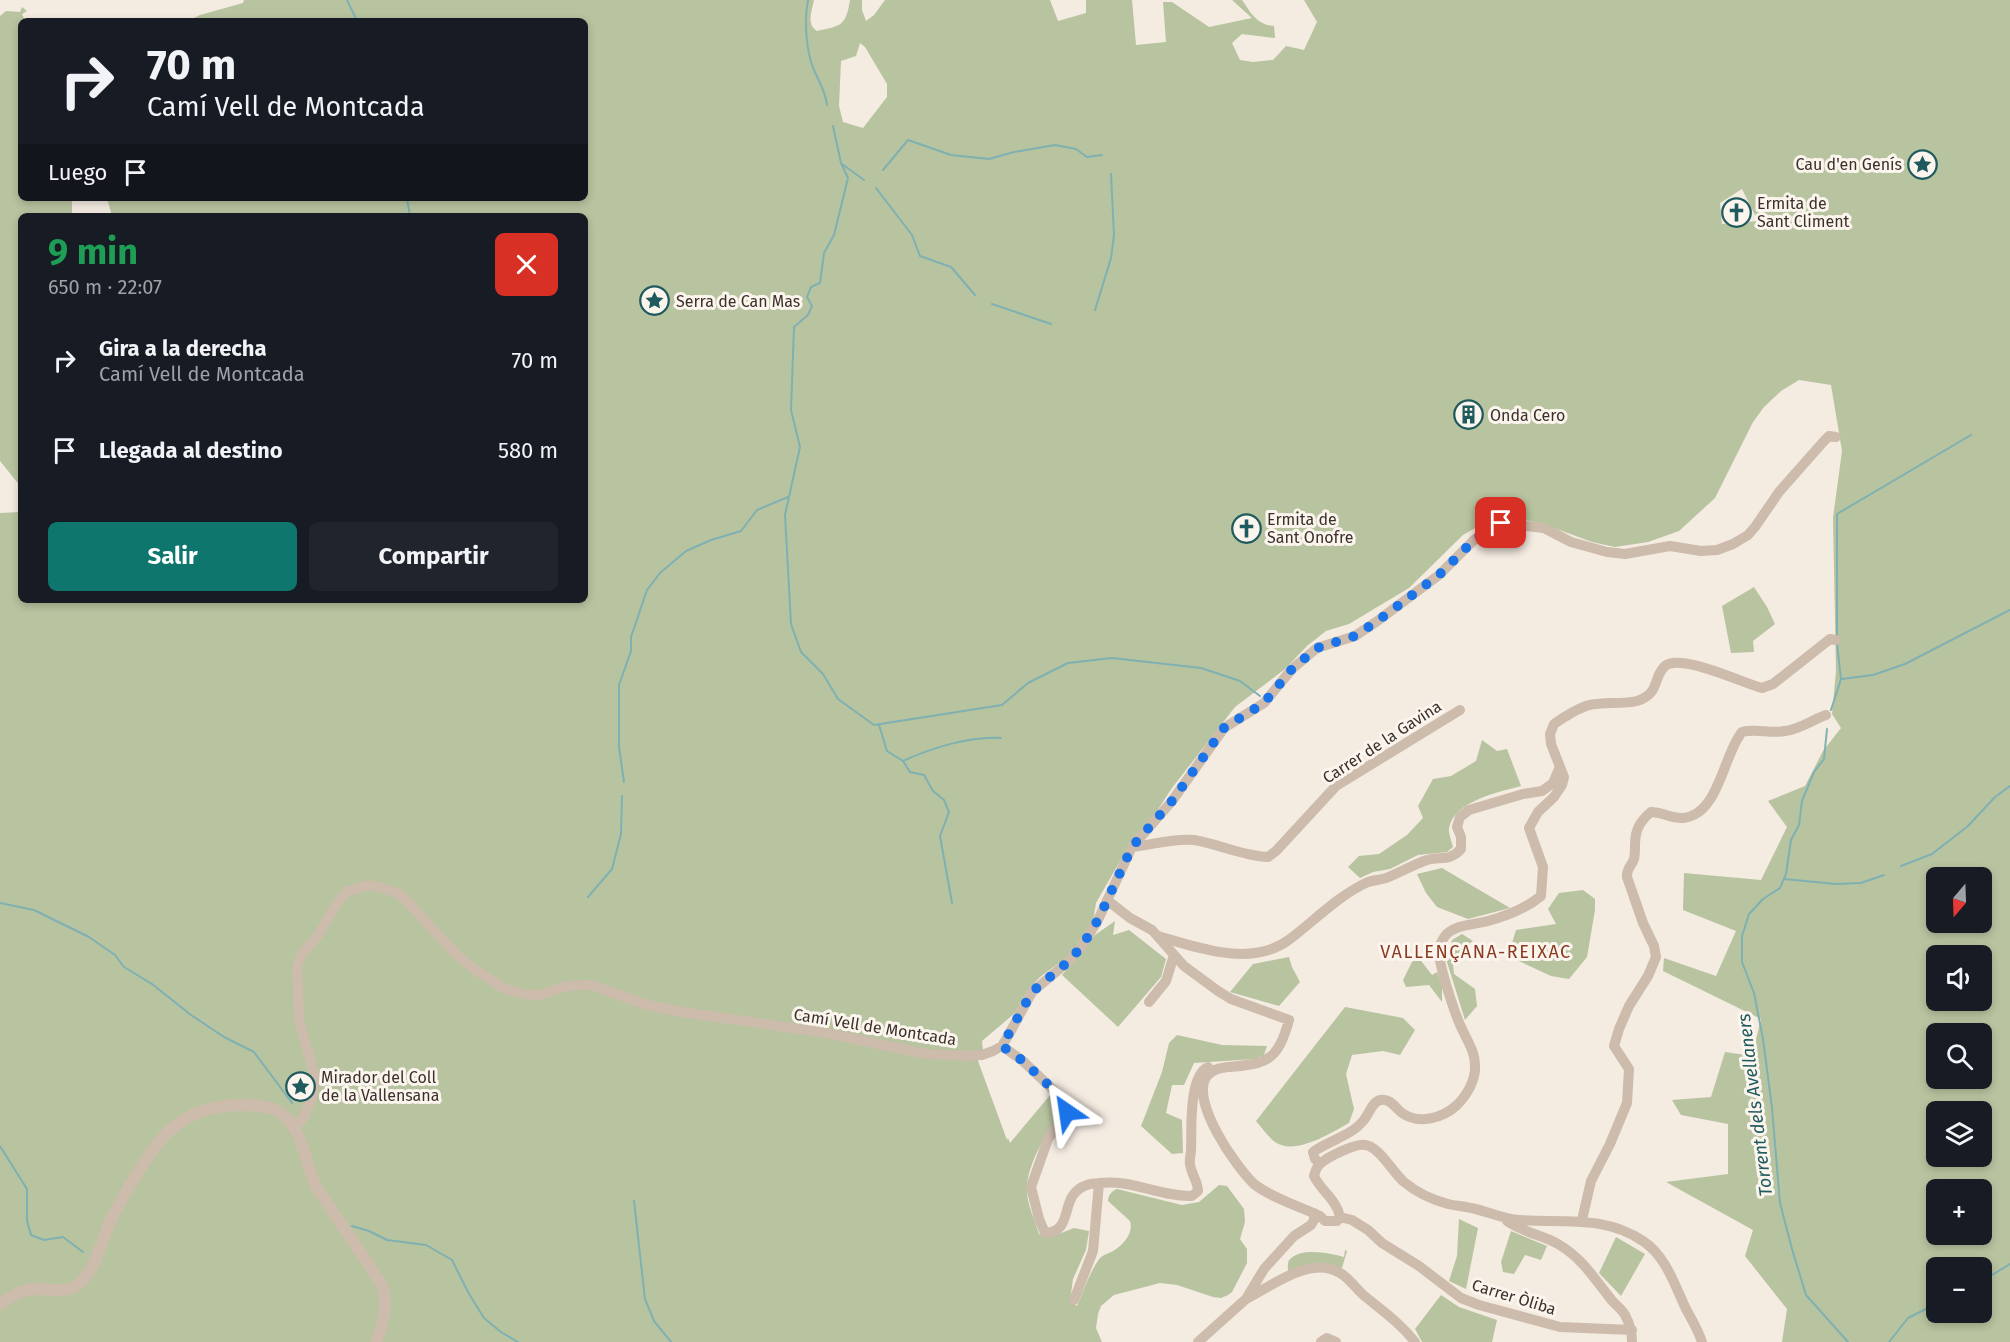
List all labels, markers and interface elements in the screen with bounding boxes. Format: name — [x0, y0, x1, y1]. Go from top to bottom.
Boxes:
text: 70 m — [147, 40, 236, 90]
icon: right — [48, 42, 126, 120]
text: Camí Vell de Montcada — [147, 91, 425, 123]
place icon: Cau d'en Genís — [1907, 148, 1939, 180]
place label: Cau d'en Genís — [1796, 155, 1902, 174]
icon: arrive — [119, 156, 152, 189]
text: Luego — [48, 159, 107, 186]
place label: Ermita de Sant Climent — [1757, 194, 1850, 231]
church icon: Ermita de Sant Climent — [1720, 196, 1752, 228]
text: 9 min — [48, 230, 138, 274]
button: close — [495, 233, 558, 296]
text: 650 m · 22:07 — [48, 275, 162, 299]
place icon: Serra de Can Mas — [639, 285, 671, 317]
place label: Serra de Can Mas — [676, 292, 800, 311]
text: Gira a la derecha — [99, 335, 267, 362]
icon: right — [48, 344, 81, 377]
text: 70 m — [512, 347, 558, 374]
text: Camí Vell de Montcada — [99, 362, 305, 386]
building icon: Onda Cero — [1453, 399, 1485, 431]
place label: Onda Cero — [1490, 406, 1565, 425]
icon: arrive — [48, 434, 81, 467]
text: Llegada al destino — [99, 437, 283, 464]
text: 580 m — [498, 437, 558, 464]
pin — [1475, 497, 1526, 548]
icon: arrive — [1484, 506, 1517, 539]
place label: Ermita de Sant Onofre — [1267, 510, 1353, 547]
church icon: Ermita de Sant Onofre — [1230, 512, 1262, 544]
button: Salir — [48, 522, 297, 591]
button: Compartir — [309, 522, 558, 591]
street label: Carrer de la Gavina — [1319, 697, 1445, 787]
north arrow — [1926, 867, 1992, 933]
map controls — [1926, 867, 1992, 1323]
district label: VALLENÇANA-REIXAC — [1380, 941, 1572, 963]
button: sound — [1926, 945, 1992, 1011]
street label: Camí Vell de Montcada — [792, 1005, 958, 1049]
water label: Torrent dels Avellaners — [1733, 1012, 1777, 1198]
button: search — [1926, 1023, 1992, 1089]
place label: Mirador del Coll de la Vallensana — [321, 1068, 439, 1105]
place icon: Mirador del Coll de la Vallensana — [284, 1070, 316, 1102]
position arrow — [1035, 1080, 1099, 1144]
button: layers — [1926, 1101, 1992, 1167]
button: + — [1926, 1179, 1992, 1245]
button: − — [1926, 1257, 1992, 1323]
street label: Carrer Òliba — [1470, 1274, 1559, 1319]

